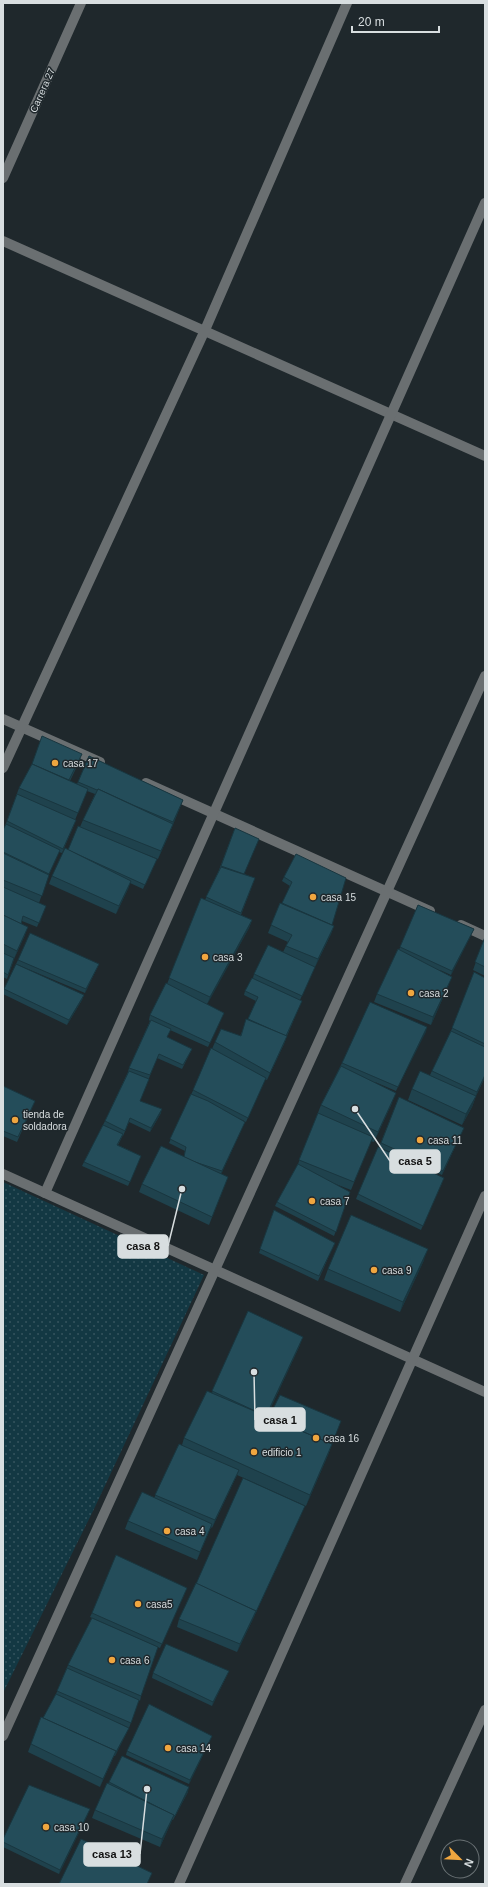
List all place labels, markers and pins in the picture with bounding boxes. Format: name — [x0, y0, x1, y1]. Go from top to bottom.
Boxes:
marker: casa 17 — [50, 758, 60, 768]
place label: casa 17 — [63, 758, 98, 769]
marker: casa 15 — [308, 892, 318, 902]
place label: casa 15 — [321, 892, 356, 903]
marker: casa 3 — [200, 952, 210, 962]
place label: casa 3 — [213, 952, 243, 963]
marker: casa 2 — [406, 988, 416, 998]
place label: casa 2 — [419, 988, 449, 999]
place label: tienda de soldadora — [23, 1109, 67, 1132]
marker: tienda de soldadora — [10, 1115, 20, 1125]
marker: casa 11 — [415, 1135, 425, 1145]
place label: casa 11 — [428, 1135, 463, 1146]
callout: casa 5 — [390, 1150, 440, 1173]
marker: casa 7 — [307, 1196, 317, 1206]
place label: casa 7 — [320, 1196, 350, 1207]
callout: casa 8 — [118, 1235, 168, 1258]
marker: casa 9 — [369, 1265, 379, 1275]
place label: casa 9 — [382, 1265, 412, 1276]
callout: casa 1 — [255, 1408, 305, 1431]
marker: casa 16 — [311, 1433, 321, 1443]
place label: casa 16 — [324, 1433, 359, 1444]
marker: edificio 1 — [249, 1447, 259, 1457]
place label: edificio 1 — [262, 1447, 302, 1458]
marker: casa 4 — [162, 1526, 172, 1536]
place label: casa 4 — [175, 1526, 205, 1537]
marker: casa5 — [133, 1599, 143, 1609]
place label: casa5 — [146, 1599, 173, 1610]
marker: casa 6 — [107, 1655, 117, 1665]
place label: casa 6 — [120, 1655, 150, 1666]
marker: casa 14 — [163, 1743, 173, 1753]
place label: casa 14 — [176, 1743, 211, 1754]
marker: casa 10 — [41, 1822, 51, 1832]
place label: casa 10 — [54, 1822, 89, 1833]
callout: casa 13 — [84, 1843, 140, 1866]

